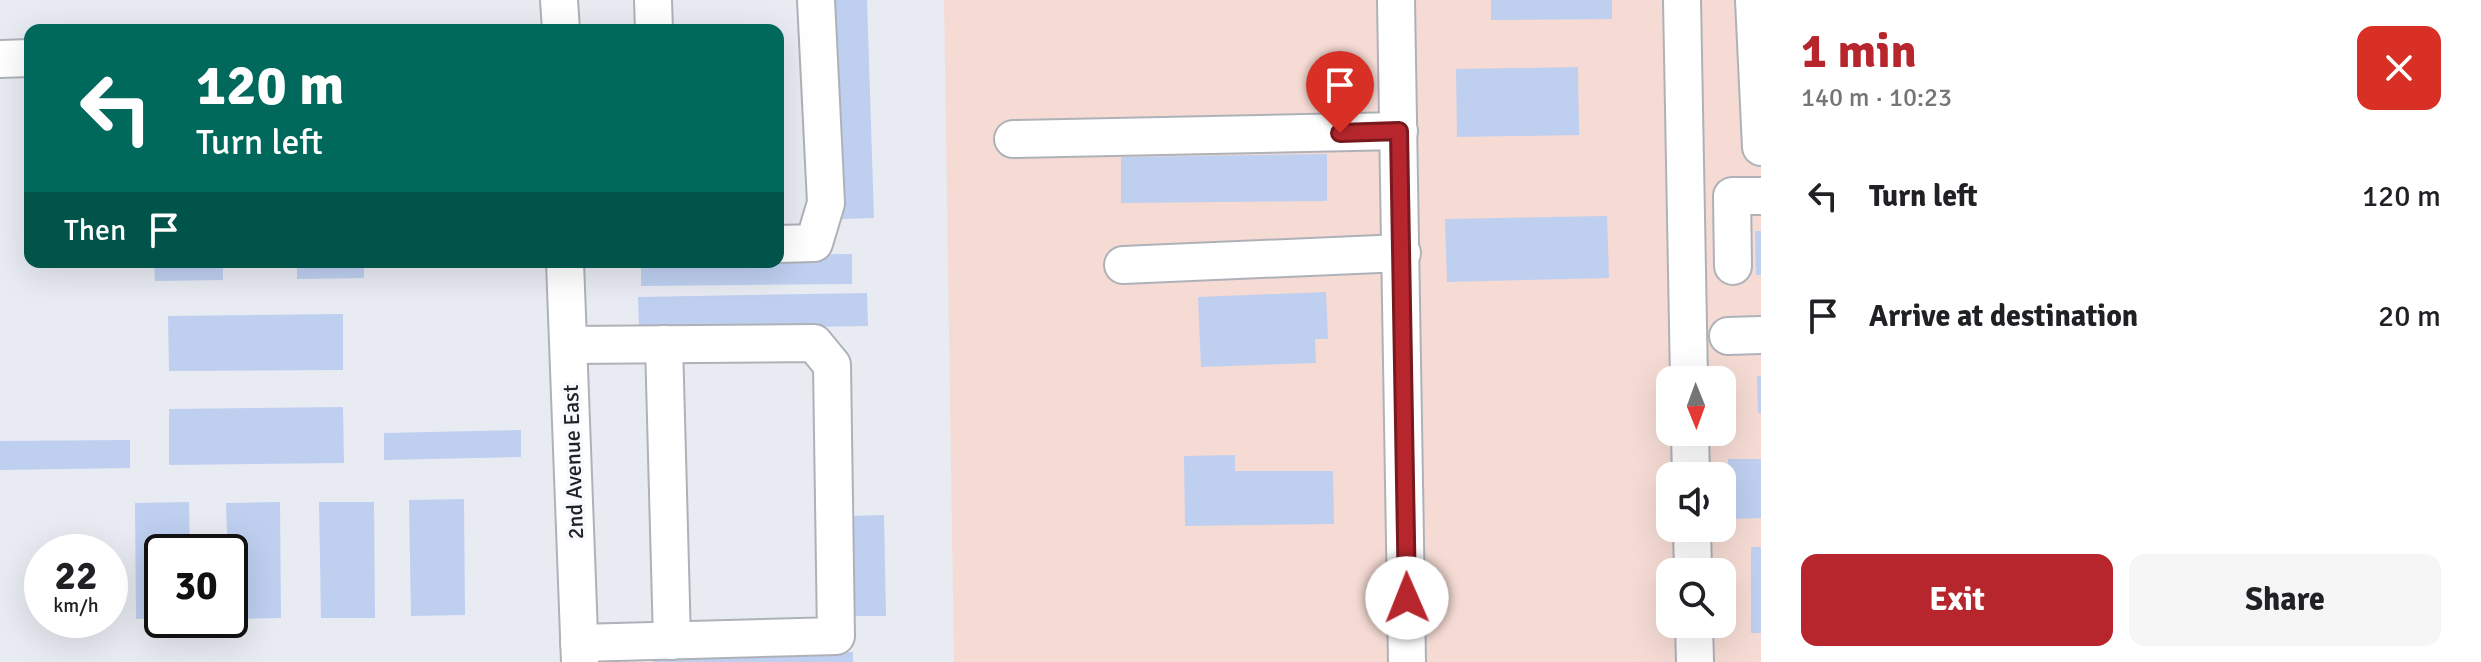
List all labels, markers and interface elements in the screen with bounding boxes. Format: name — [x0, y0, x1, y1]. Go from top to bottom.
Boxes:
text: 1 min — [1801, 22, 1917, 81]
button: close — [2357, 26, 2441, 110]
text: 120 m — [196, 51, 344, 120]
pin — [1306, 51, 1374, 133]
icon: left — [64, 56, 168, 160]
icon: arrive — [1318, 63, 1362, 107]
text: 140 m · 10:23 — [1801, 82, 1952, 114]
text: Turn left — [196, 120, 323, 165]
icon: left — [1801, 174, 1845, 218]
text: Turn left — [1869, 178, 1978, 215]
text: 120 m — [2362, 178, 2441, 215]
icon: arrive — [142, 208, 186, 252]
text: Then — [64, 212, 126, 249]
icon: arrive — [1801, 294, 1845, 338]
text: Arrive at destination — [1869, 298, 2138, 335]
text: 20 m — [2378, 298, 2441, 335]
north arrow — [1656, 366, 1736, 446]
map controls — [1656, 366, 1736, 638]
street label: 2nd Avenue East — [557, 384, 589, 540]
button: sound — [1656, 462, 1736, 542]
speed limit sign: 30 — [144, 534, 248, 638]
text: 22 — [54, 551, 98, 601]
button: Exit — [1801, 554, 2113, 646]
button: Share — [2129, 554, 2441, 646]
position arrow — [1365, 556, 1449, 640]
button: search — [1656, 558, 1736, 638]
text: km/h — [53, 593, 99, 618]

